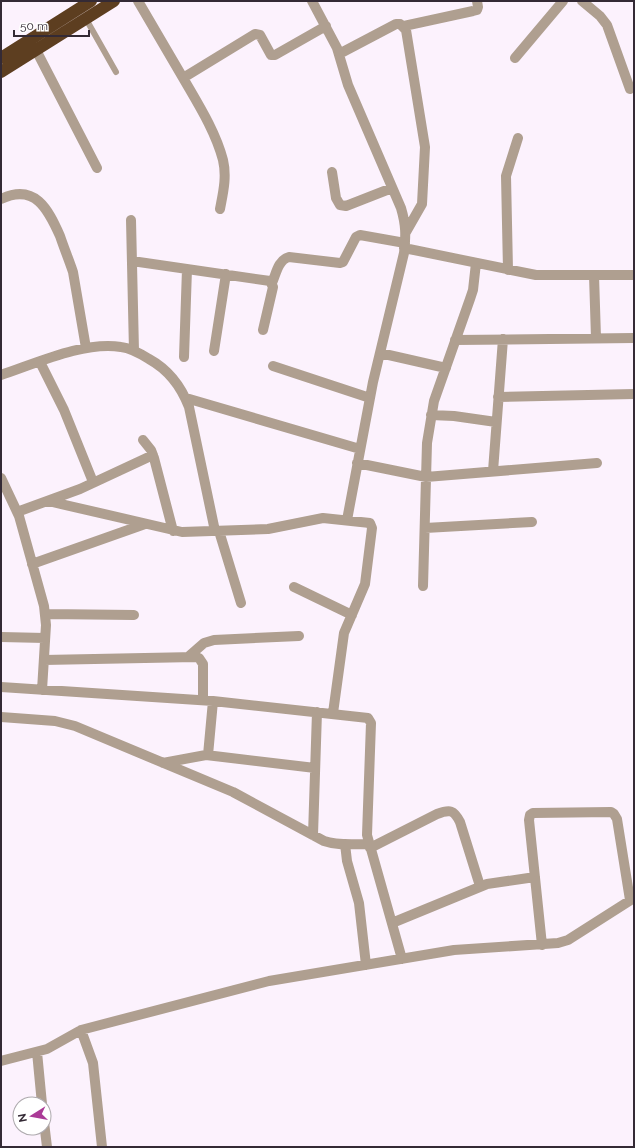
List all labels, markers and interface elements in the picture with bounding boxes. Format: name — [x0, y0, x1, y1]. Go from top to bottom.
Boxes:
scale bar — [14, 12, 89, 38]
text: 50 m — [20, 19, 48, 33]
north arrow — [12, 1096, 52, 1136]
text: N — [15, 1112, 30, 1123]

